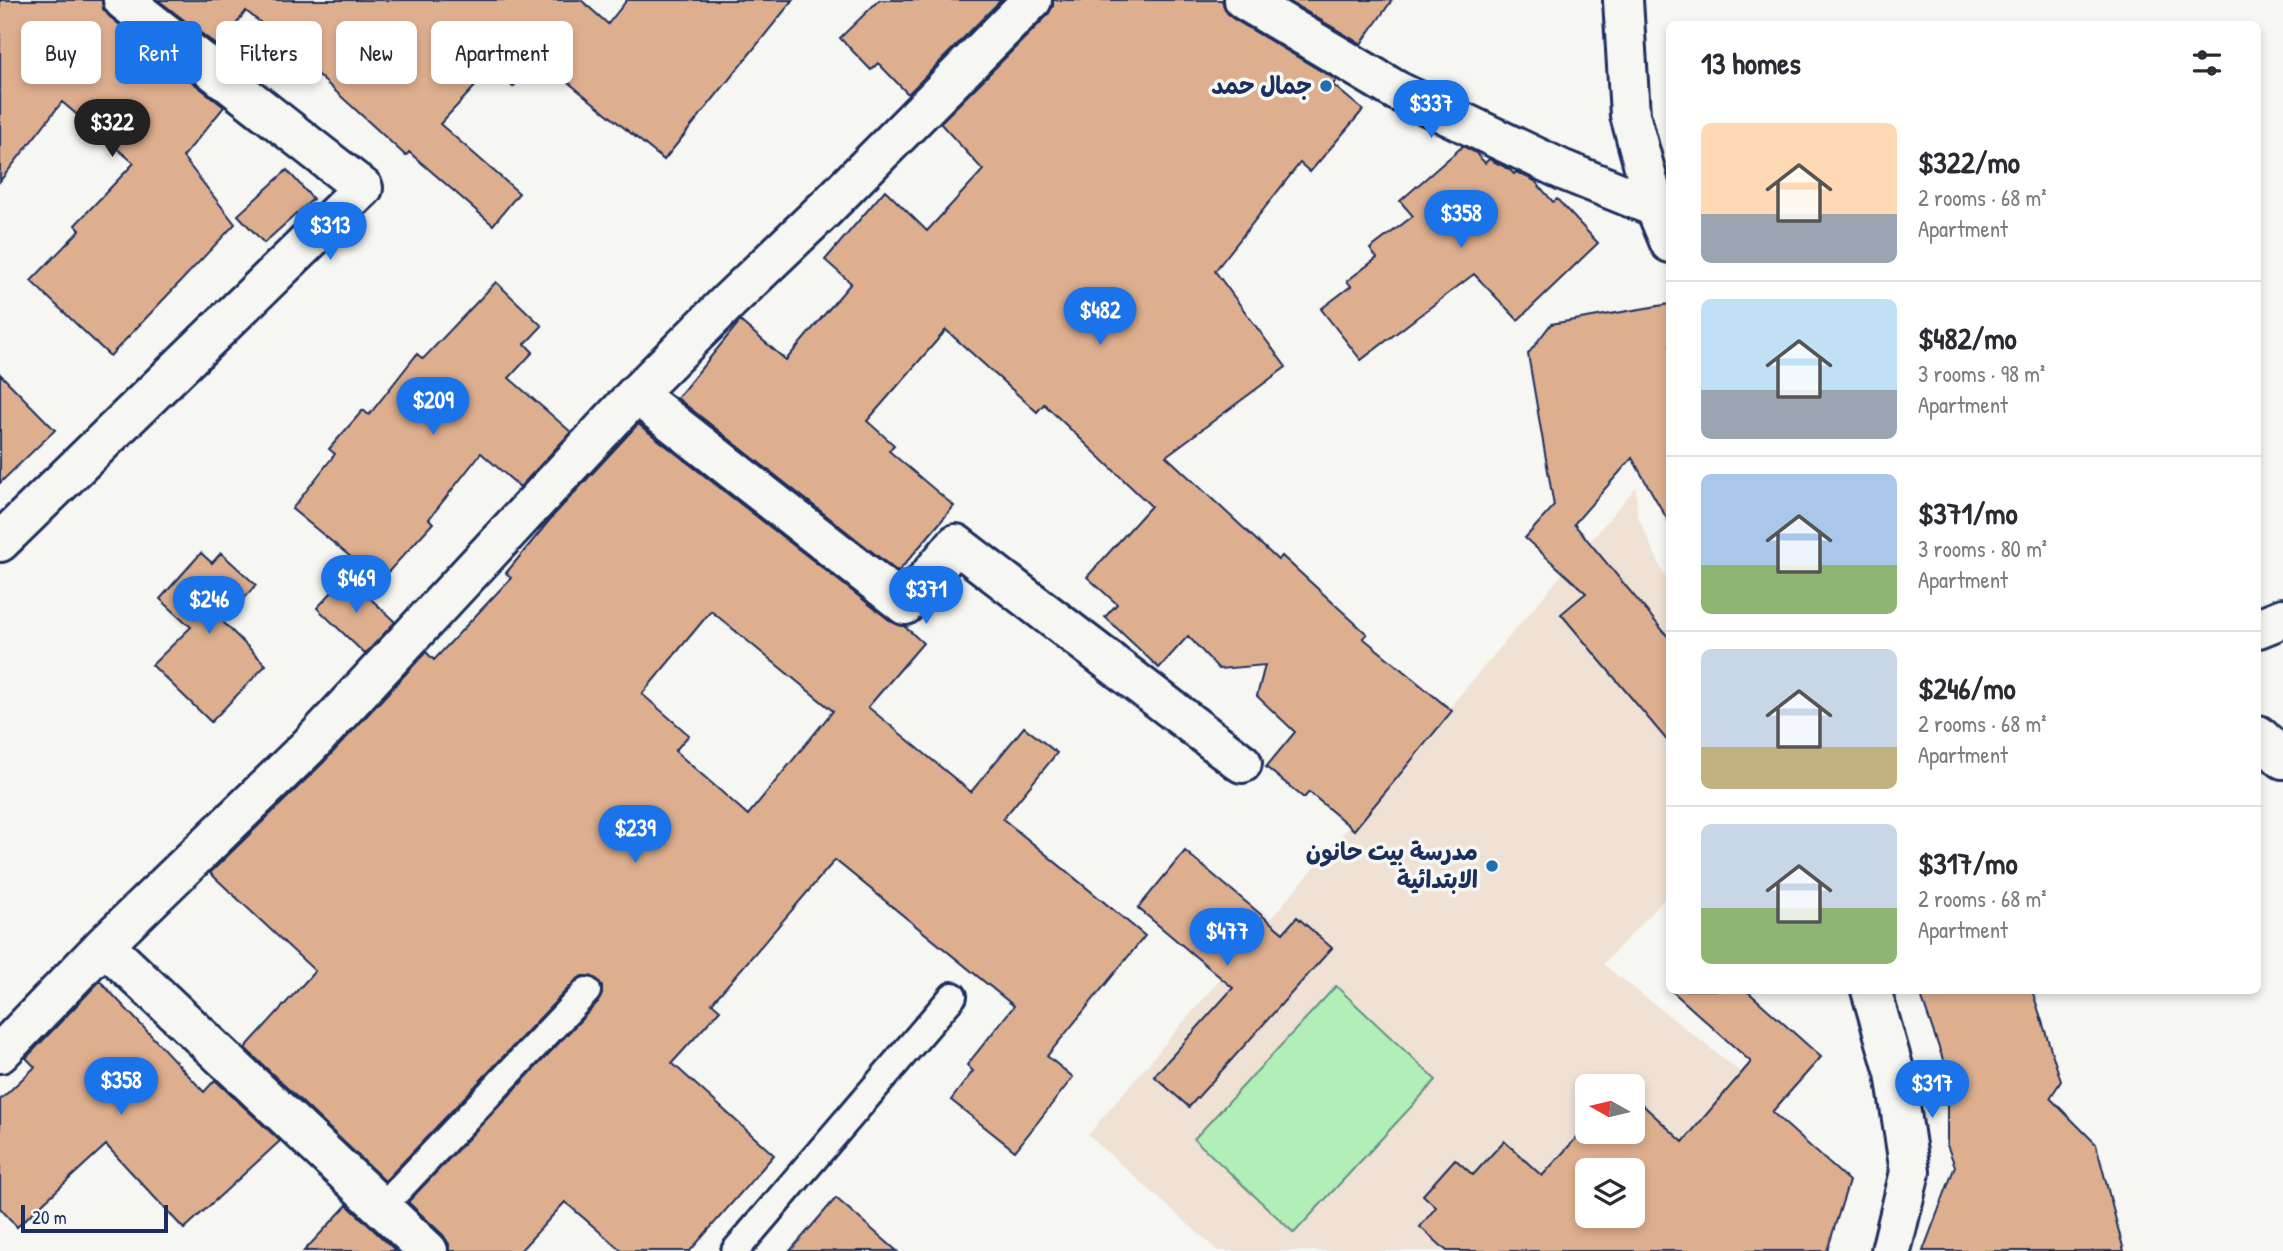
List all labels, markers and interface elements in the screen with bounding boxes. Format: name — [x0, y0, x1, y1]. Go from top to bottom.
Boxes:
chip: Buy — [21, 21, 101, 84]
chip: Rent — [115, 21, 202, 84]
chip: Filters — [216, 21, 322, 84]
chip: New — [336, 21, 417, 84]
chip: Apartment — [431, 21, 573, 84]
text: 13 homes — [1701, 43, 1801, 83]
icon: filters — [2188, 44, 2226, 82]
place label: جمال حمد — [1211, 69, 1312, 101]
marker: جمال حمد — [1318, 78, 1334, 94]
pin: $337 — [1390, 80, 1472, 140]
text: $337 — [1409, 87, 1453, 118]
pin: $322 — [71, 100, 153, 159]
text: $322 — [90, 106, 134, 137]
text: $322/mo — [1918, 142, 2020, 182]
icon: home — [1757, 151, 1841, 235]
text: 2 rooms · 68 m² — [1918, 182, 2046, 213]
pin: $358 — [1420, 190, 1502, 250]
text: $358 — [1440, 197, 1482, 228]
pin: $313 — [289, 202, 371, 262]
text: $313 — [310, 209, 350, 240]
text: Apartment — [1918, 213, 2008, 244]
pin: $482 — [1059, 288, 1141, 347]
text: $482 — [1079, 294, 1121, 325]
text: $482/mo — [1918, 318, 2017, 358]
icon: home — [1757, 327, 1841, 411]
text: 3 rooms · 98 m² — [1918, 358, 2045, 389]
pin: $209 — [392, 378, 474, 437]
text: $209 — [412, 384, 454, 415]
text: Apartment — [1918, 389, 2008, 420]
text: $371/mo — [1918, 493, 2018, 533]
icon: home — [1757, 502, 1841, 586]
text: 3 rooms · 80 m² — [1918, 533, 2047, 564]
pin: $469 — [315, 556, 397, 615]
text: $469 — [337, 562, 375, 593]
text: Apartment — [1918, 564, 2008, 595]
pin: $371 — [885, 566, 967, 626]
text: $371 — [905, 573, 947, 604]
pin: $246 — [168, 576, 250, 636]
text: $246 — [189, 583, 229, 614]
text: $246/mo — [1918, 668, 2016, 708]
icon: home — [1757, 677, 1841, 761]
text: 2 rooms · 68 m² — [1918, 708, 2046, 739]
text: Apartment — [1918, 739, 2008, 770]
pin: $239 — [594, 806, 676, 865]
text: $239 — [614, 812, 656, 843]
place label: مدرسة بيت حانون الابتدائية — [1306, 835, 1478, 895]
text: $317/mo — [1918, 843, 2018, 883]
icon: home — [1757, 852, 1841, 936]
marker: مدرسة بيت حانون الابتدائية — [1484, 858, 1500, 874]
text: 2 rooms · 68 m² — [1918, 883, 2046, 914]
pin: $477 — [1186, 908, 1268, 968]
text: Apartment — [1918, 914, 2008, 945]
text: $477 — [1205, 915, 1249, 946]
pin: $358 — [80, 1058, 162, 1117]
pin: $317 — [1891, 1060, 1973, 1120]
text: $358 — [100, 1064, 142, 1095]
text: $317 — [1911, 1067, 1953, 1098]
north arrow — [1575, 1074, 1645, 1144]
map controls — [1575, 1074, 1645, 1228]
button: layers — [1575, 1158, 1645, 1228]
scale bar — [21, 1202, 168, 1234]
text: 20 m — [32, 1204, 67, 1230]

